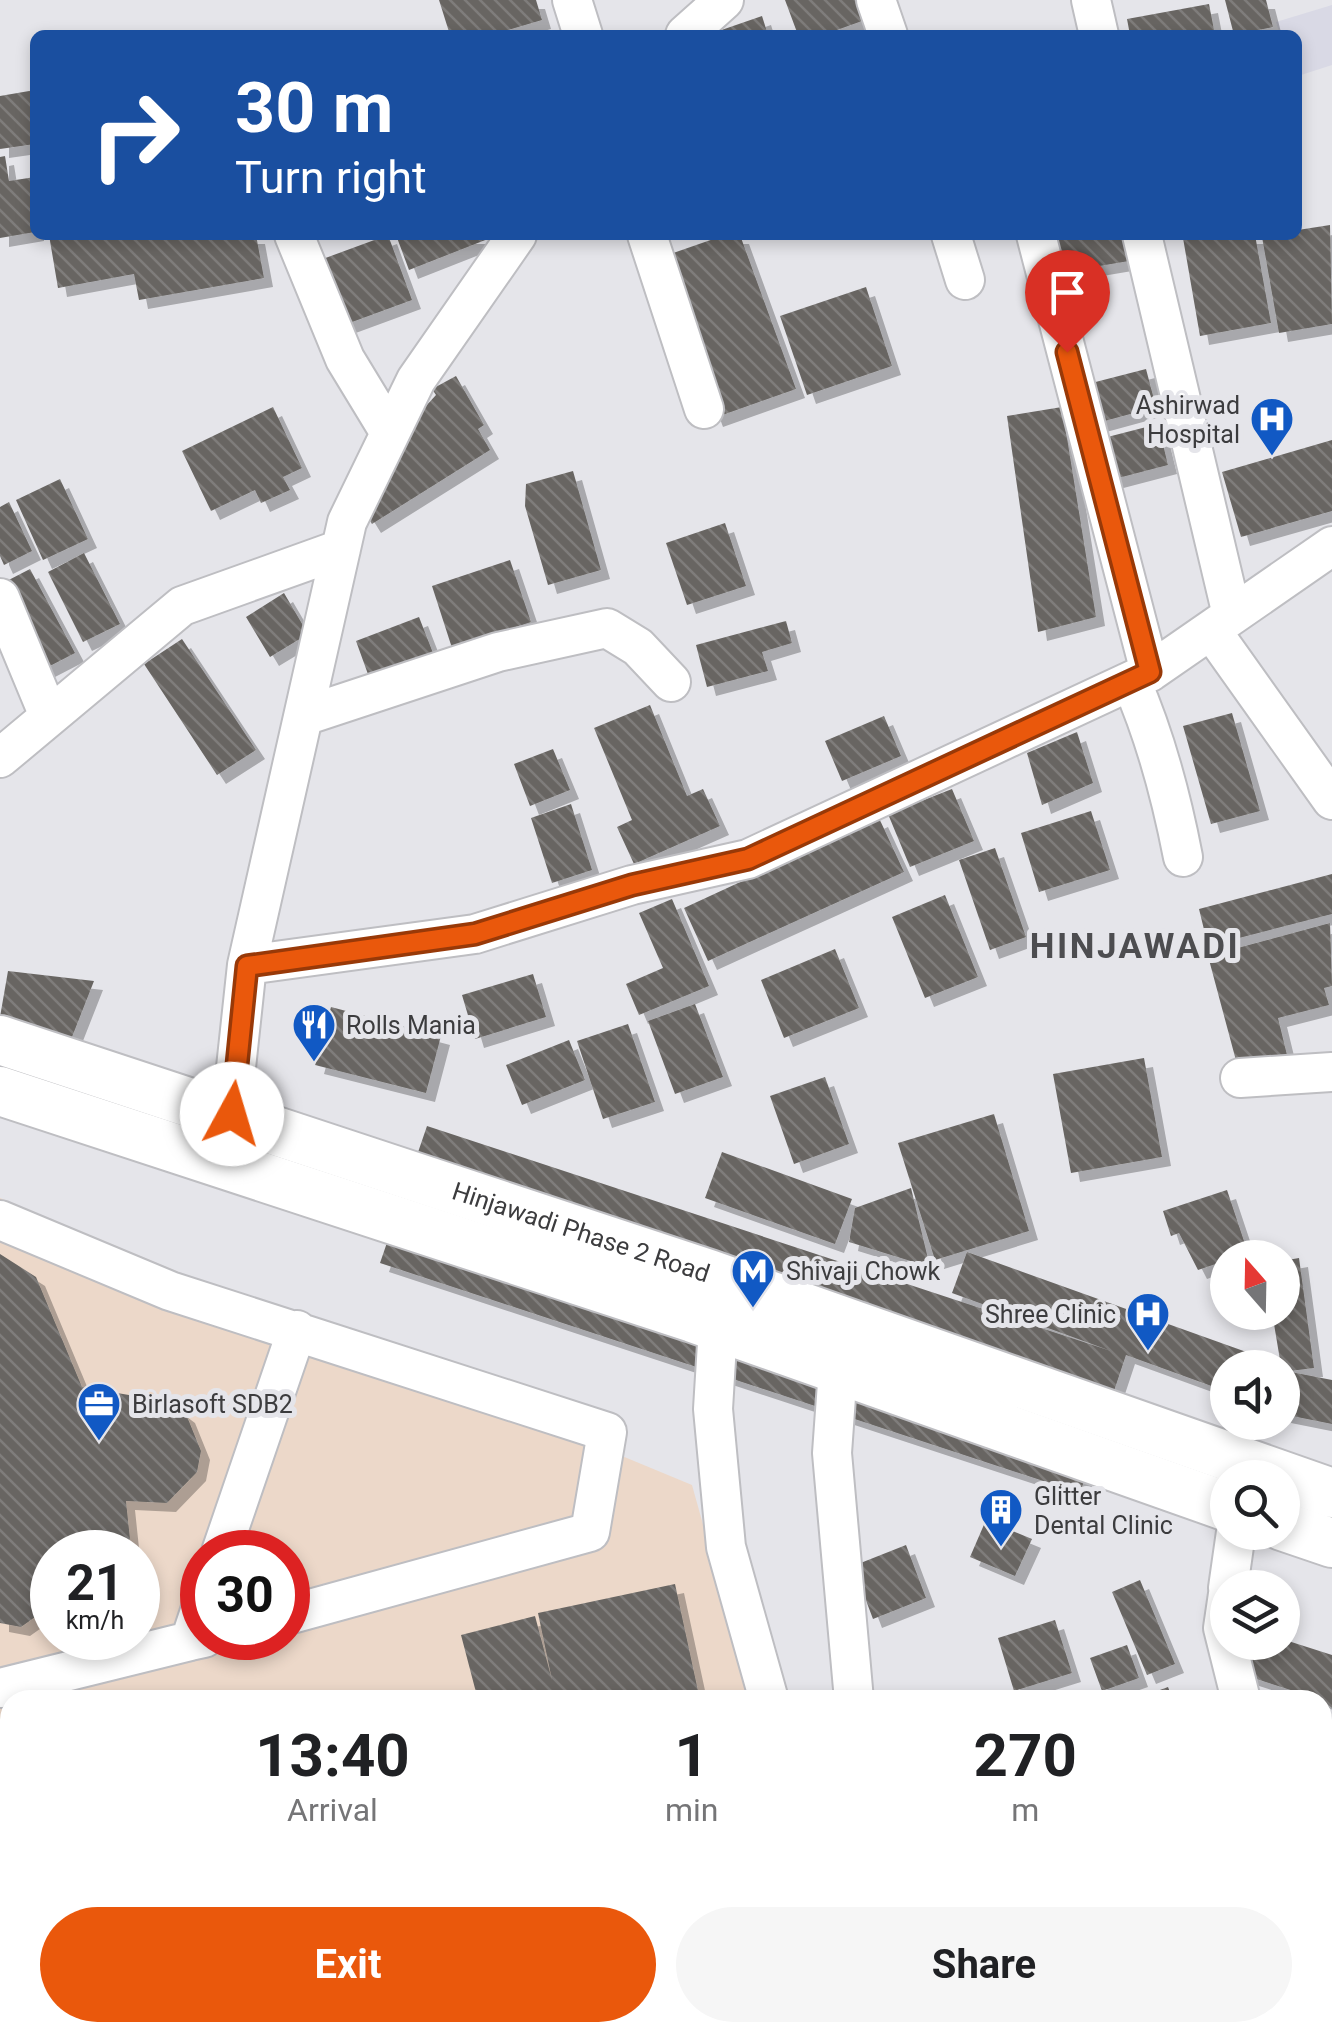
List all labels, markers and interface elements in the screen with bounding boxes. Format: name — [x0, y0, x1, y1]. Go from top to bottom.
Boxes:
text: 30 m — [235, 67, 393, 149]
icon: right — [70, 70, 200, 200]
text: Turn right — [235, 151, 427, 204]
pin — [1025, 250, 1110, 353]
icon: arrive — [1040, 265, 1095, 320]
place label: Ashirwad Hospital — [1136, 391, 1240, 449]
hospital icon: Ashirwad Hospital — [1249, 396, 1295, 457]
district label: HINJAWADI — [1030, 926, 1240, 967]
restaurant icon: Rolls Mania — [291, 1002, 337, 1063]
place label: Rolls Mania — [346, 1011, 476, 1040]
position arrow — [180, 1062, 284, 1166]
street label: Hinjawadi Phase 2 Road — [449, 1176, 714, 1288]
north arrow — [1210, 1240, 1300, 1330]
map controls — [1210, 1240, 1300, 1660]
metro station icon: Shivaji Chowk — [730, 1248, 776, 1309]
place label: Shivaji Chowk — [786, 1257, 941, 1286]
hospital icon: Shree Clinic — [1125, 1291, 1171, 1352]
place label: Shree Clinic — [985, 1300, 1116, 1329]
button: sound — [1210, 1350, 1300, 1440]
office icon: Birlasoft SDB2 — [76, 1381, 122, 1442]
place label: Birlasoft SDB2 — [132, 1390, 293, 1419]
button: search — [1210, 1460, 1300, 1550]
place label: Glitter Dental Clinic — [1034, 1482, 1173, 1540]
building icon: Glitter Dental Clinic — [978, 1487, 1024, 1548]
speed limit sign: 30 — [180, 1530, 310, 1660]
text: 21 — [66, 1554, 124, 1612]
button: layers — [1210, 1570, 1300, 1660]
text: km/h — [66, 1606, 124, 1635]
text: 13:40 — [255, 1720, 410, 1791]
text: 1 — [674, 1720, 709, 1791]
text: 270 — [974, 1720, 1077, 1791]
text: Arrival — [287, 1791, 378, 1829]
text: min — [665, 1791, 718, 1829]
text: m — [1011, 1791, 1039, 1829]
button: Exit — [40, 1907, 656, 2022]
button: Share — [676, 1907, 1292, 2022]

